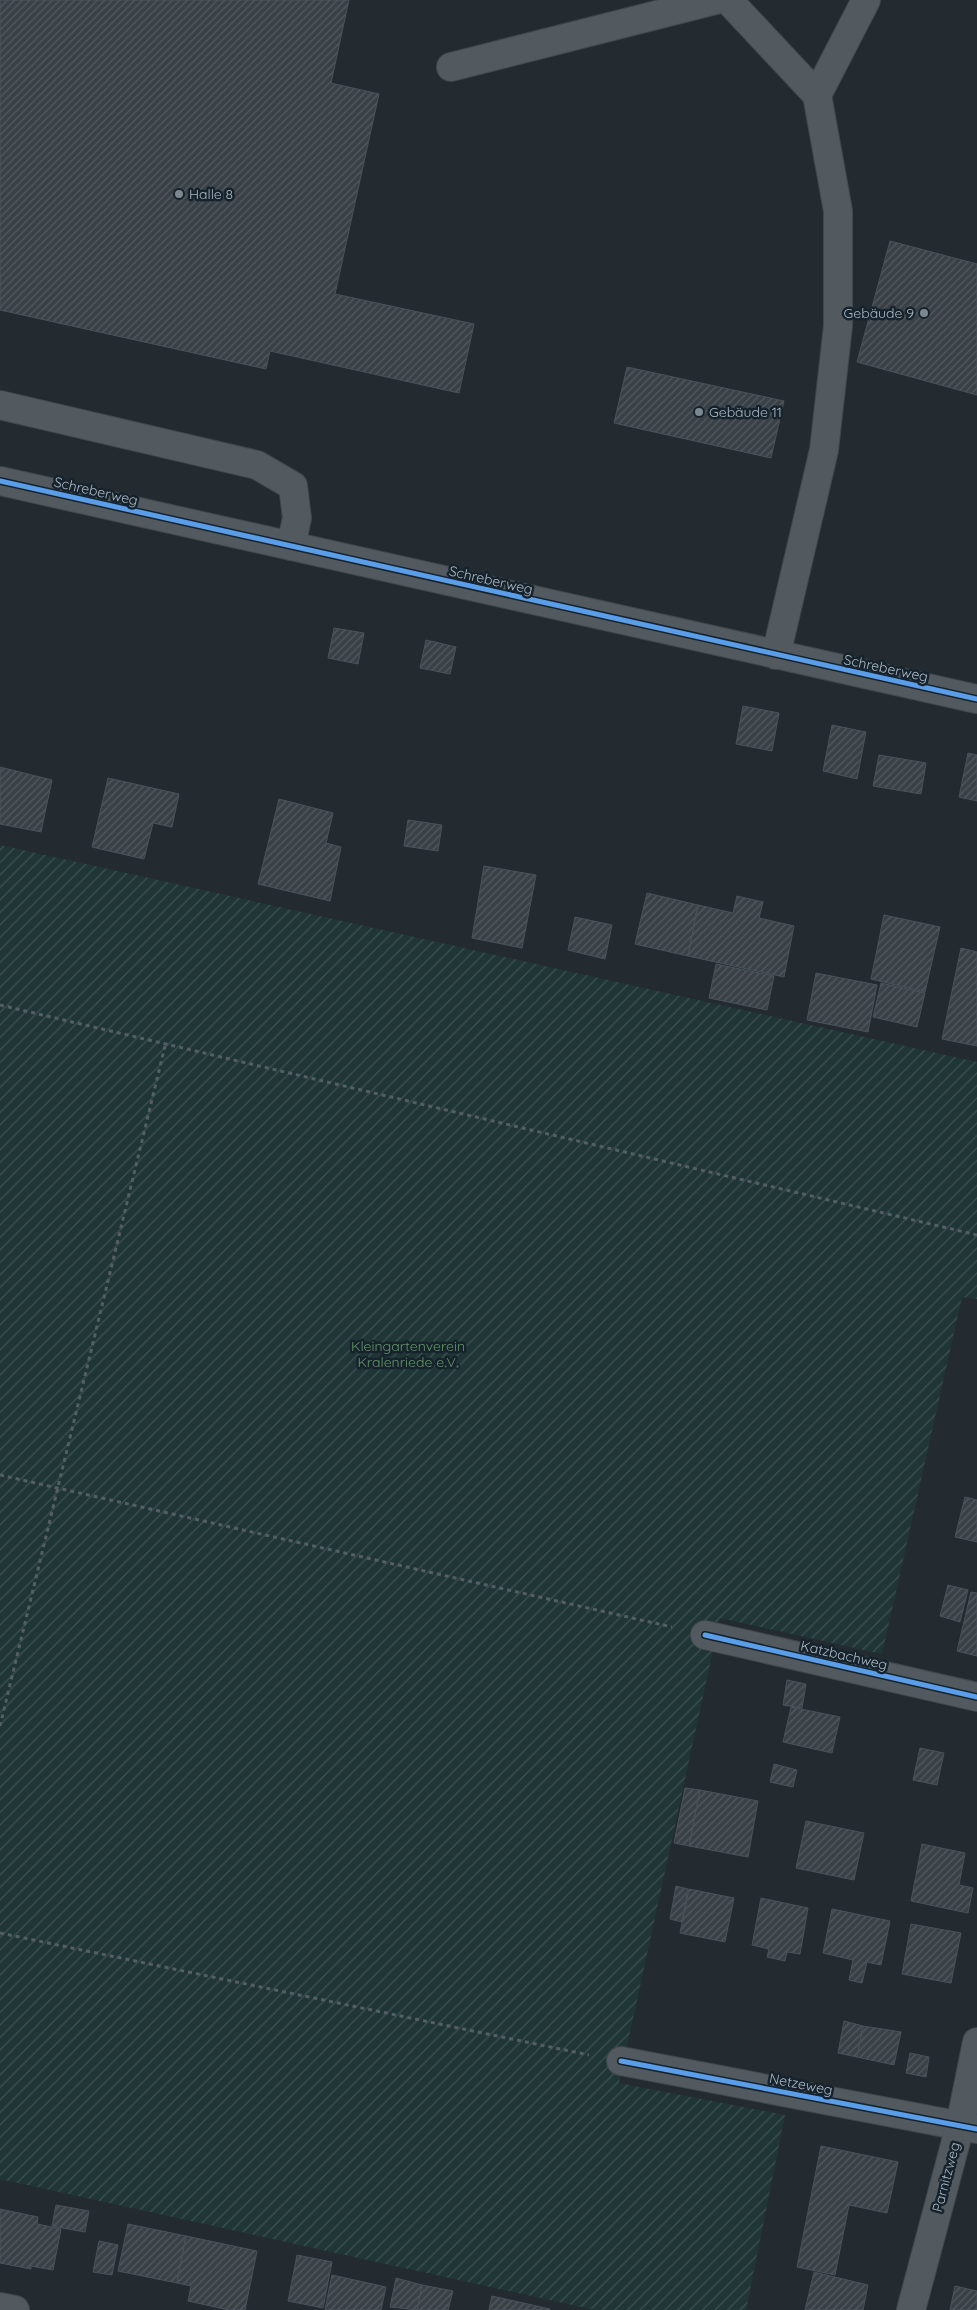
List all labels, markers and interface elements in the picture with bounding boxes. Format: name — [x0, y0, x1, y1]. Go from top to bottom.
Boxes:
place label: Halle 8 — [189, 185, 233, 203]
marker: Halle 8 — [173, 188, 185, 200]
place label: Gebäude 9 — [844, 304, 914, 322]
marker: Gebäude 9 — [918, 307, 930, 319]
place label: Gebäude 11 — [709, 403, 782, 421]
marker: Gebäude 11 — [693, 406, 705, 418]
street label: Schreberweg — [52, 473, 140, 509]
street label: Schreberweg — [447, 562, 535, 598]
street label: Schreberweg — [842, 650, 930, 686]
park label: Kleingartenverein Kralenriede e.V. — [351, 1337, 465, 1371]
street label: Katzbachweg — [799, 1636, 889, 1674]
street label: Netzeweg — [768, 2069, 834, 2099]
street label: Parnitzweg — [928, 2140, 964, 2214]

